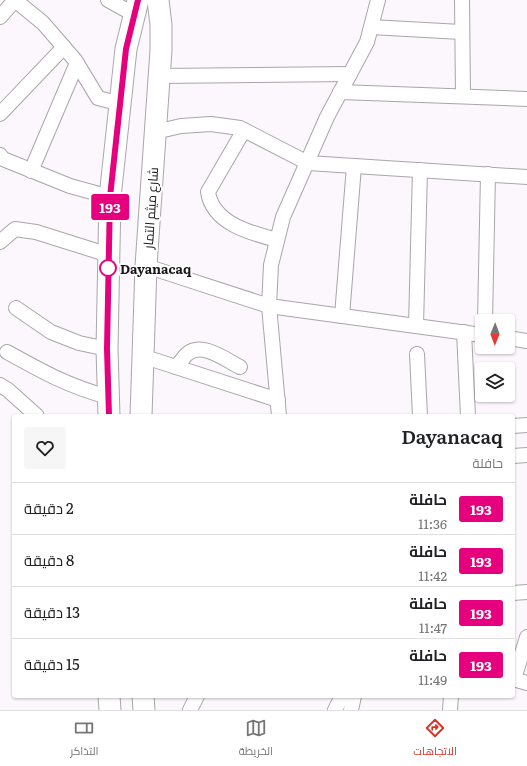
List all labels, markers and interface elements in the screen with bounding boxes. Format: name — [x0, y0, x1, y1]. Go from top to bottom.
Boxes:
street label: شارع ميثم التمار — [138, 166, 163, 251]
line badge: 193 — [87, 194, 133, 220]
text: 193 — [99, 197, 121, 217]
marker: Dayanacaq — [99, 259, 117, 277]
place label: Dayanacaq — [120, 259, 192, 278]
north arrow — [475, 314, 515, 354]
map controls — [475, 314, 515, 402]
button: layers — [475, 362, 515, 402]
text: Dayanacaq — [401, 422, 503, 450]
button: heart — [24, 427, 66, 469]
text: حافلة — [473, 453, 503, 472]
text: حافلة — [409, 487, 447, 510]
text: 2 دقيقة — [24, 496, 74, 519]
text: 193 — [470, 499, 492, 519]
text: 11:36 — [418, 514, 447, 533]
text: حافلة — [409, 539, 447, 562]
text: 8 دقيقة — [24, 548, 74, 571]
text: 193 — [470, 551, 492, 571]
text: 11:42 — [419, 566, 447, 585]
text: حافلة — [409, 591, 447, 614]
text: 13 دقيقة — [24, 600, 80, 623]
text: 193 — [470, 603, 492, 623]
text: 11:47 — [419, 618, 447, 637]
text: حافلة — [409, 643, 447, 666]
text: 15 دقيقة — [24, 652, 80, 675]
text: 193 — [470, 655, 492, 675]
text: 11:49 — [418, 670, 447, 689]
tab: التذاكر — [70, 717, 98, 761]
tab: الخريطة — [239, 717, 273, 761]
tab: الاتجاهات — [413, 717, 457, 761]

